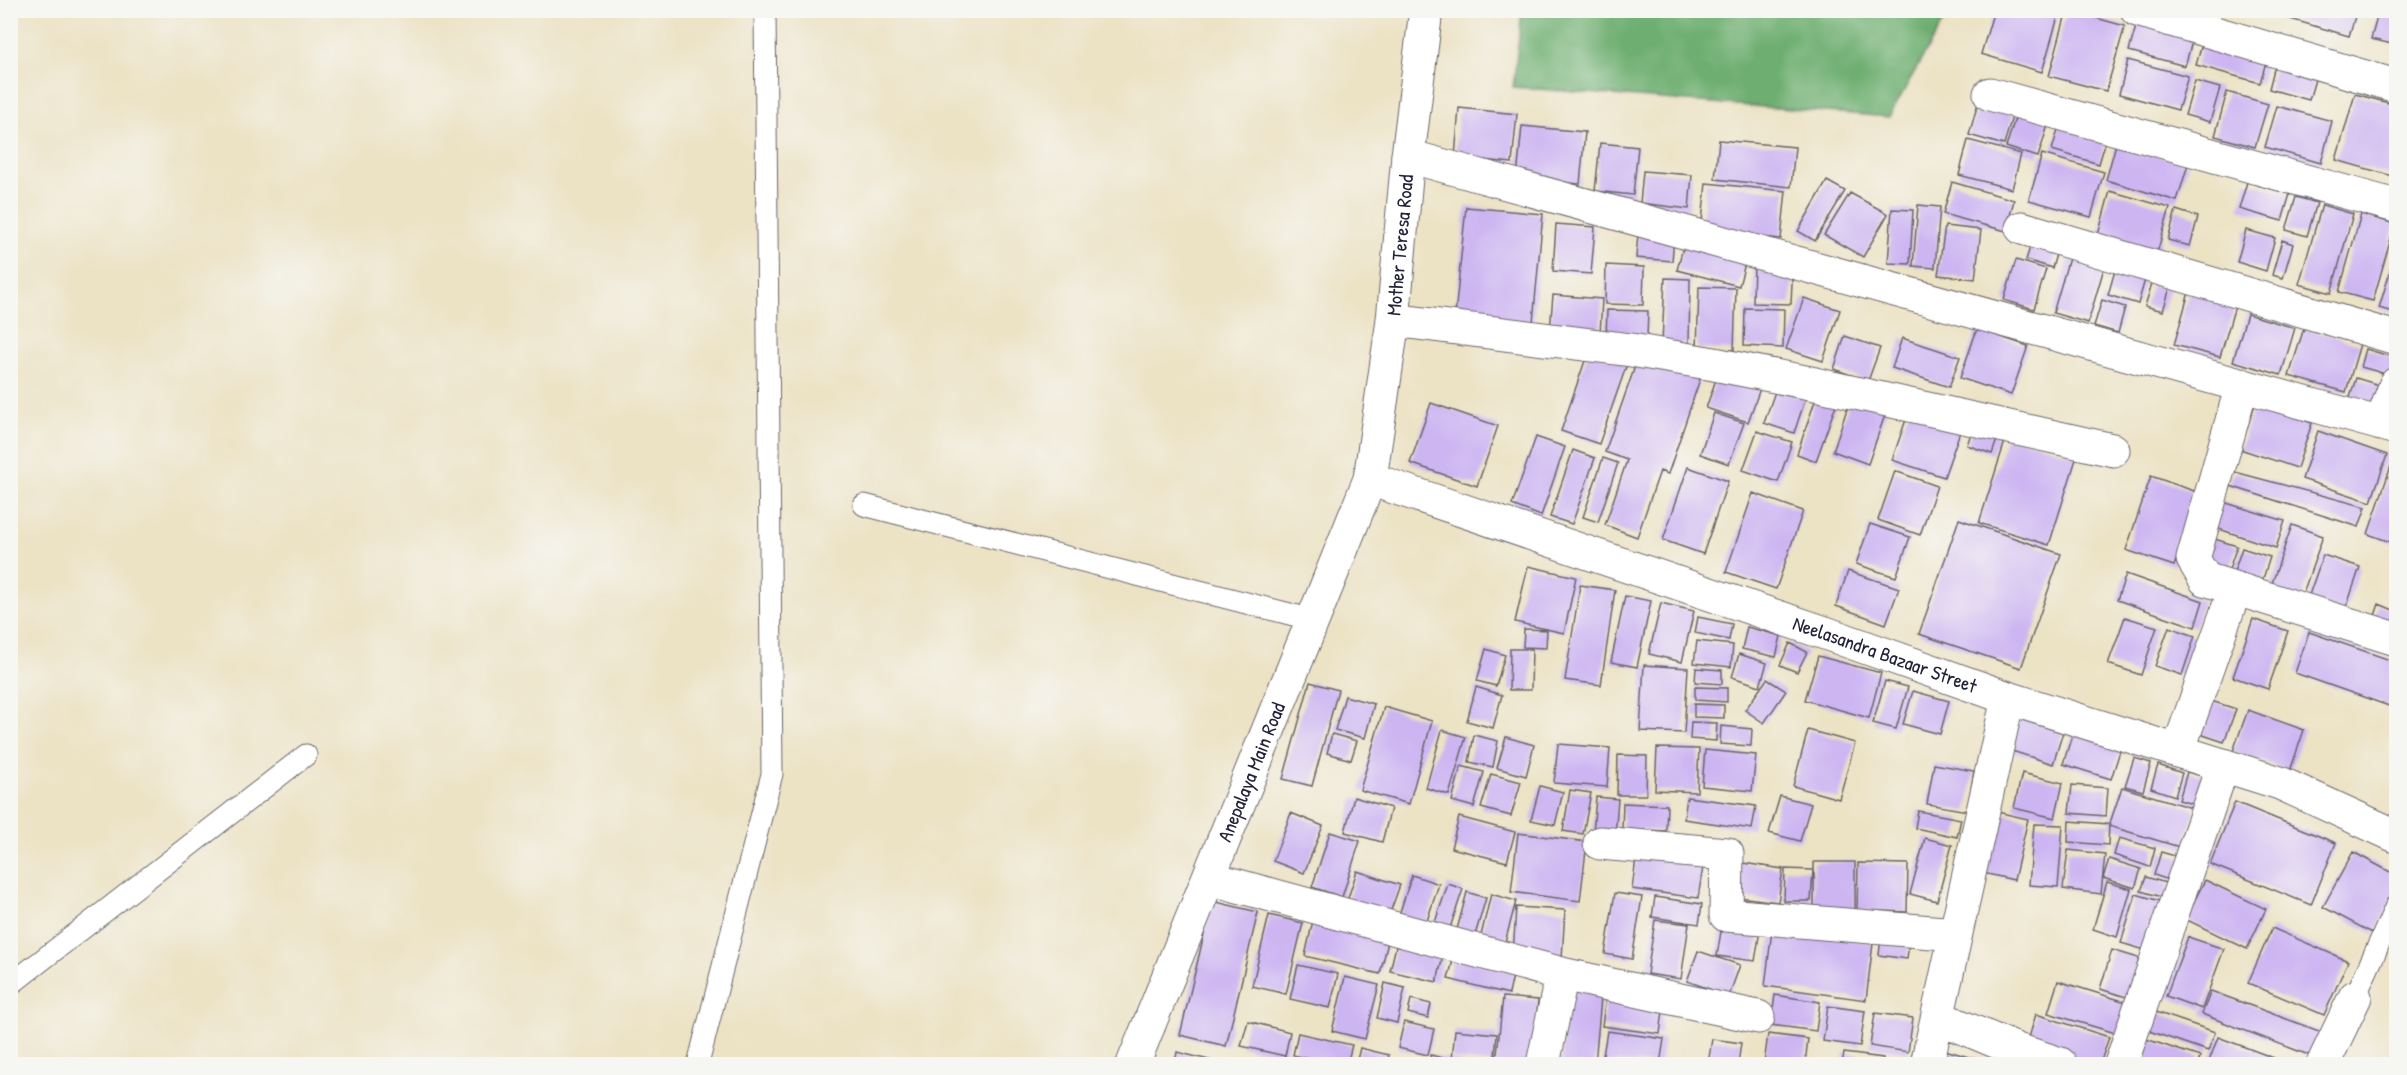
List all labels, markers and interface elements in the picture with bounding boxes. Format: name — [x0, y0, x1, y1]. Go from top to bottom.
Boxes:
street label: Mother Teresa Road — [1379, 173, 1419, 317]
street label: Neelasandra Bazaar Street — [1789, 609, 1982, 699]
street label: Anepalaya Main Road — [1211, 698, 1291, 846]

